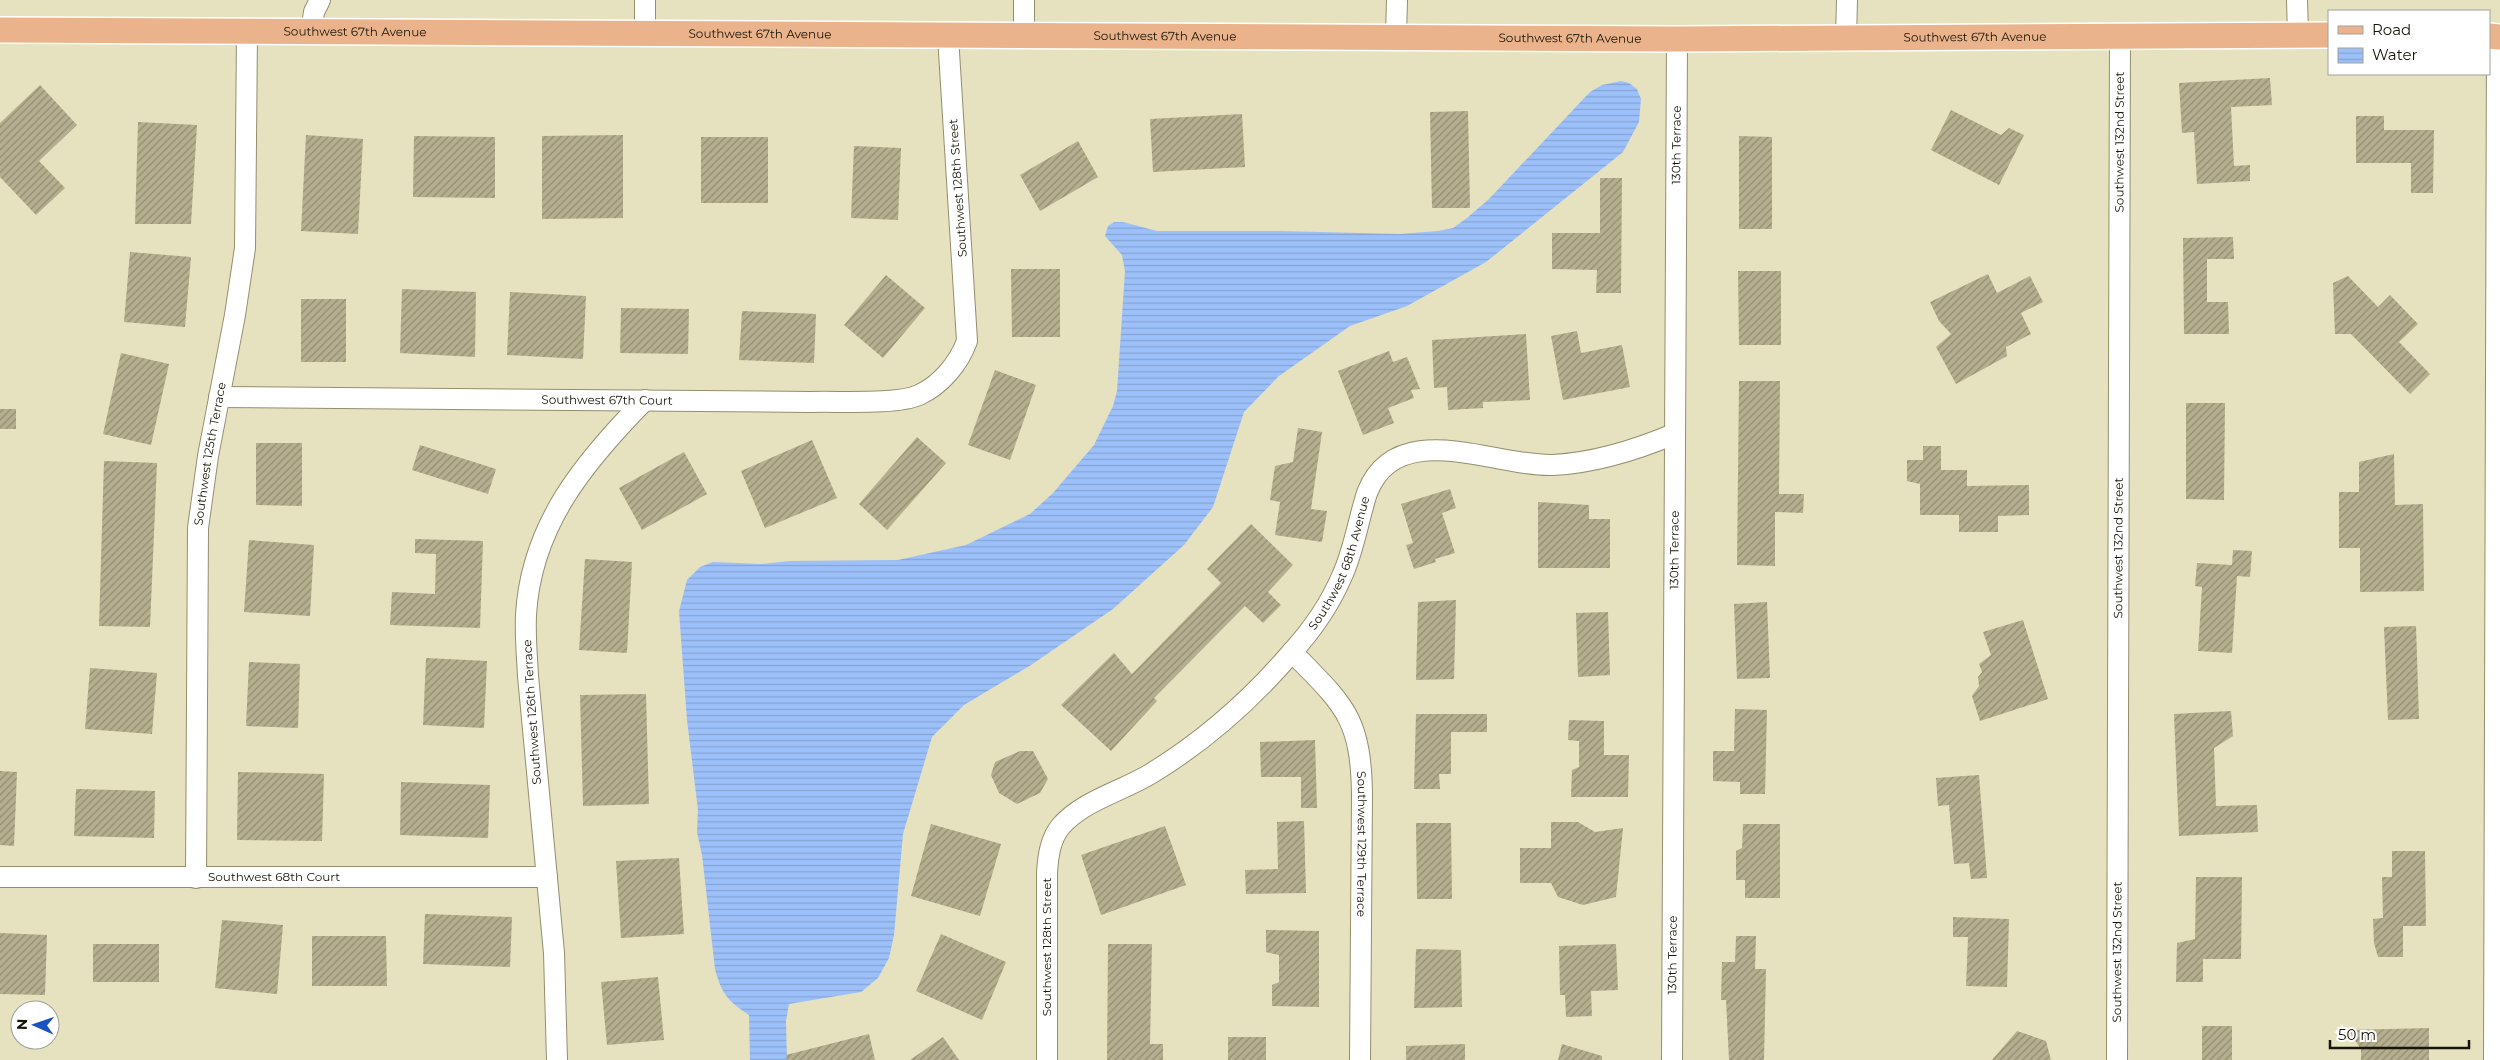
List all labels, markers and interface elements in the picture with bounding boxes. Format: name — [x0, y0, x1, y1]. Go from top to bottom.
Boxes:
legend — [2328, 10, 2490, 75]
text: Road — [2372, 20, 2411, 39]
street label: Southwest 67th Avenue — [283, 24, 427, 39]
street label: Southwest 67th Avenue — [688, 26, 832, 41]
street label: Southwest 67th Avenue — [1093, 28, 1237, 44]
street label: Southwest 67th Avenue — [1903, 29, 2047, 45]
street label: Southwest 67th Avenue — [1498, 30, 1642, 46]
text: Water — [2372, 45, 2418, 64]
street label: Southwest 132nd Street — [2111, 71, 2127, 213]
street label: 130th Terrace — [1668, 106, 1684, 184]
street label: Southwest 128th Street — [945, 118, 970, 258]
street label: Southwest 125th Terrace — [190, 381, 229, 527]
street label: Southwest 67th Court — [541, 392, 673, 408]
street label: Southwest 132nd Street — [2110, 477, 2126, 619]
street label: Southwest 68th Avenue — [1305, 494, 1373, 633]
street label: 130th Terrace — [1666, 511, 1682, 589]
street label: Southwest 126th Terrace — [519, 639, 544, 785]
street label: Southwest 129th Terrace — [1354, 771, 1370, 917]
street label: Southwest 68th Court — [208, 869, 340, 884]
street label: Southwest 128th Street — [1039, 878, 1054, 1016]
street label: Southwest 132nd Street — [2109, 881, 2125, 1023]
street label: 130th Terrace — [1664, 916, 1680, 994]
north arrow — [10, 1000, 60, 1050]
scale bar — [2330, 1018, 2469, 1050]
text: N — [13, 1019, 31, 1031]
text: 50 m — [2338, 1025, 2376, 1044]

